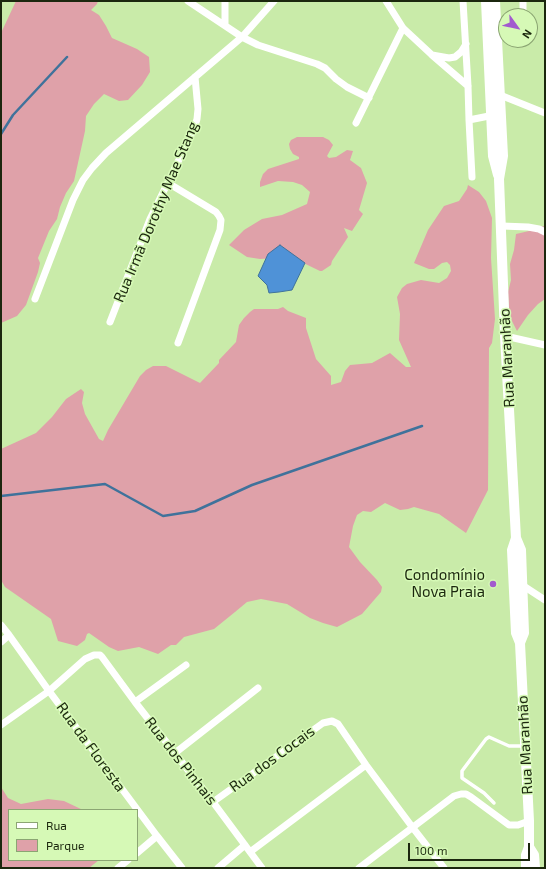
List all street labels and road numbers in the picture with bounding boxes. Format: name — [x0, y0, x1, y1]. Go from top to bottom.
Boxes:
street label: Rua Irmã Dorothy Mae Stang — [110, 119, 202, 305]
street label: Rua Maranhão — [495, 308, 519, 408]
street label: Rua Maranhão — [513, 695, 537, 795]
street label: Rua da Floresta — [53, 699, 129, 795]
street label: Rua dos Pinhais — [141, 713, 221, 809]
street label: Rua dos Cocais — [226, 722, 318, 796]

